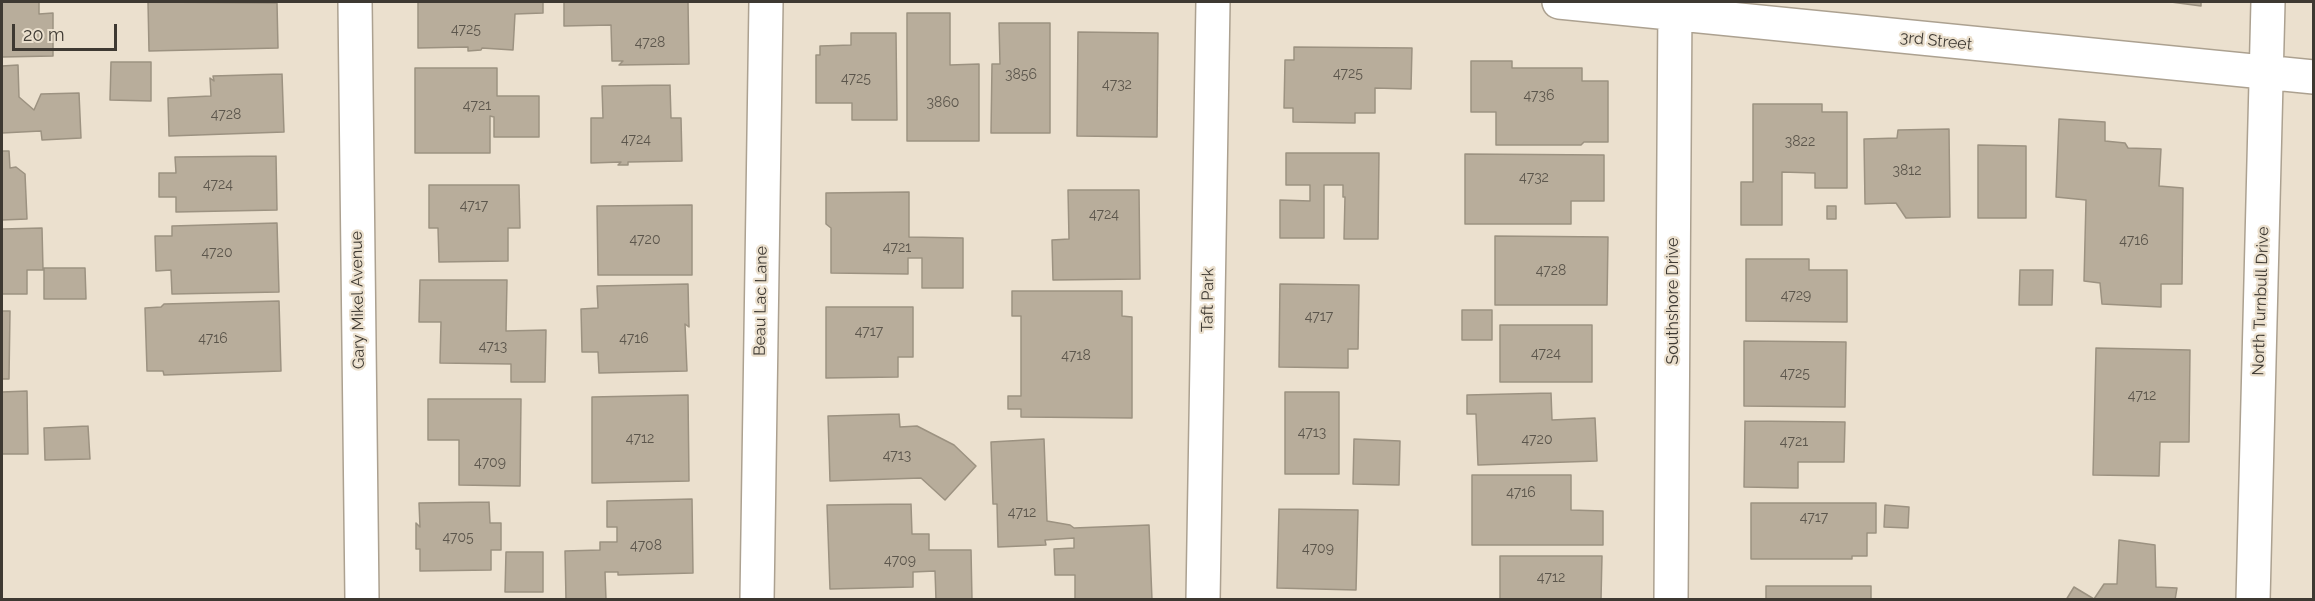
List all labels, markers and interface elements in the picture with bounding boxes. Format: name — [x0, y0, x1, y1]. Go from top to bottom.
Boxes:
scale bar — [15, 12, 120, 50]
house number: 4725 — [451, 22, 481, 38]
text: 20 m — [23, 24, 65, 45]
street label: 3rd Street — [1899, 28, 1973, 54]
house number: 4728 — [635, 35, 665, 51]
house number: 4725 — [1333, 66, 1363, 82]
house number: 3856 — [1005, 67, 1037, 83]
house number: 4725 — [841, 71, 871, 87]
house number: 4732 — [1102, 77, 1132, 93]
house number: 4736 — [1524, 88, 1554, 104]
house number: 3860 — [927, 95, 959, 111]
house number: 4721 — [463, 98, 491, 114]
house number: 4728 — [211, 107, 241, 123]
house number: 4724 — [621, 132, 651, 148]
house number: 3822 — [1785, 134, 1815, 150]
house number: 3812 — [1892, 163, 1922, 179]
house number: 4732 — [1519, 170, 1549, 186]
house number: 4724 — [203, 177, 233, 193]
house number: 4717 — [460, 198, 488, 214]
house number: 4724 — [1089, 207, 1119, 223]
street label: North Turnbull Drive — [2249, 226, 2273, 376]
street label: Gary Mikel Avenue — [347, 231, 369, 369]
house number: 4720 — [630, 232, 660, 248]
house number: 4716 — [2119, 233, 2149, 249]
street label: Southshore Drive — [1663, 237, 1683, 365]
house number: 4721 — [883, 240, 911, 256]
house number: 4720 — [202, 245, 232, 261]
street label: Beau Lac Lane — [750, 246, 772, 356]
house number: 4728 — [1536, 263, 1566, 279]
street label: Taft Park — [1198, 268, 1218, 332]
house number: 4729 — [1781, 288, 1811, 304]
house number: 4717 — [1305, 309, 1333, 325]
house number: 4717 — [855, 324, 883, 340]
house number: 4716 — [198, 331, 228, 347]
house number: 4716 — [619, 331, 649, 347]
house number: 4713 — [479, 339, 507, 355]
house number: 4724 — [1531, 346, 1561, 362]
house number: 4718 — [1061, 348, 1091, 364]
house number: 4725 — [1780, 366, 1810, 382]
house number: 4712 — [2128, 388, 2156, 404]
house number: 4713 — [1298, 425, 1326, 441]
house number: 4712 — [626, 431, 654, 447]
house number: 4720 — [1522, 432, 1552, 448]
house number: 4721 — [1780, 434, 1808, 450]
house number: 4713 — [883, 448, 911, 464]
house number: 4709 — [474, 455, 506, 471]
house number: 4716 — [1506, 485, 1536, 501]
house number: 4712 — [1008, 505, 1036, 521]
house number: 4717 — [1800, 510, 1828, 526]
house number: 4705 — [442, 530, 474, 546]
house number: 4708 — [630, 538, 662, 554]
house number: 4709 — [1302, 541, 1334, 557]
house number: 4709 — [884, 553, 916, 569]
house number: 4712 — [1537, 570, 1565, 586]

